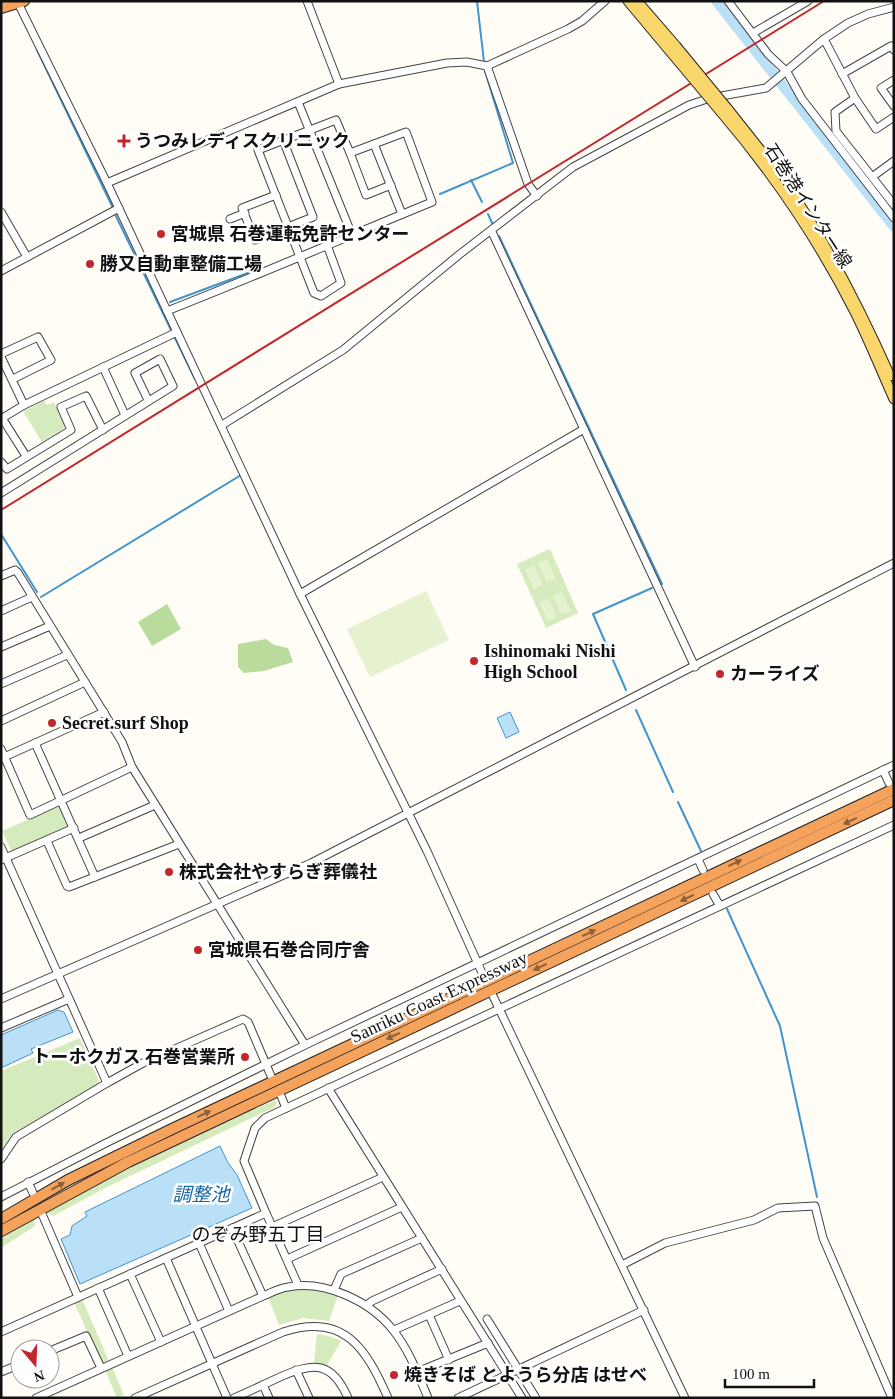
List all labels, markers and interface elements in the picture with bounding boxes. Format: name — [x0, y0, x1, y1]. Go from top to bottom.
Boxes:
place label: うつみレディスクリニック — [135, 131, 350, 151]
marker: うつみレディスクリニック — [117, 134, 131, 148]
street label: 石巻港インター線 — [760, 140, 856, 272]
place label: 宮城県 石巻運転免許センター — [171, 224, 410, 244]
marker: 宮城県 石巻運転免許センター — [155, 228, 167, 240]
place label: 勝又自動車整備工場 — [100, 254, 262, 274]
marker: 勝又自動車整備工場 — [84, 258, 96, 270]
place label: Ishinomaki Nishi High School — [484, 641, 616, 682]
marker: Ishinomaki Nishi High School — [468, 655, 480, 667]
place label: カーライズ — [730, 664, 819, 684]
marker: カーライズ — [714, 668, 726, 680]
place label: Secret.surf Shop — [62, 713, 189, 733]
marker: Secret.surf Shop — [46, 717, 58, 729]
one-way arrow — [843, 817, 857, 825]
one-way arrow — [728, 859, 743, 867]
place label: 株式会社やすらぎ葬儀社 — [179, 862, 377, 882]
marker: 株式会社やすらぎ葬儀社 — [163, 866, 175, 878]
one-way arrow — [680, 894, 694, 902]
one-way arrow — [581, 928, 596, 937]
place label: 宮城県石巻合同庁舎 — [208, 940, 370, 960]
marker: 宮城県石巻合同庁舎 — [192, 944, 204, 956]
street label: Sanriku Coast Expressway — [347, 947, 531, 1047]
one-way arrow — [533, 963, 547, 971]
one-way arrow — [386, 1033, 400, 1041]
place label: トーホクガス 石巻営業所 — [33, 1047, 235, 1067]
marker: トーホクガス 石巻営業所 — [239, 1051, 251, 1063]
one-way arrow — [197, 1110, 211, 1118]
one-way arrow — [51, 1182, 66, 1190]
water label: 調整池 — [172, 1184, 231, 1205]
district label: のぞみ野五丁目 — [191, 1224, 325, 1245]
north arrow — [10, 1339, 60, 1389]
scale bar — [725, 1356, 814, 1388]
place label: 焼きそば とようら分店 はせべ — [404, 1365, 647, 1385]
text: 100 m — [732, 1366, 770, 1382]
text: N — [32, 1367, 46, 1385]
marker: 焼きそば とようら分店 はせべ — [388, 1369, 400, 1381]

